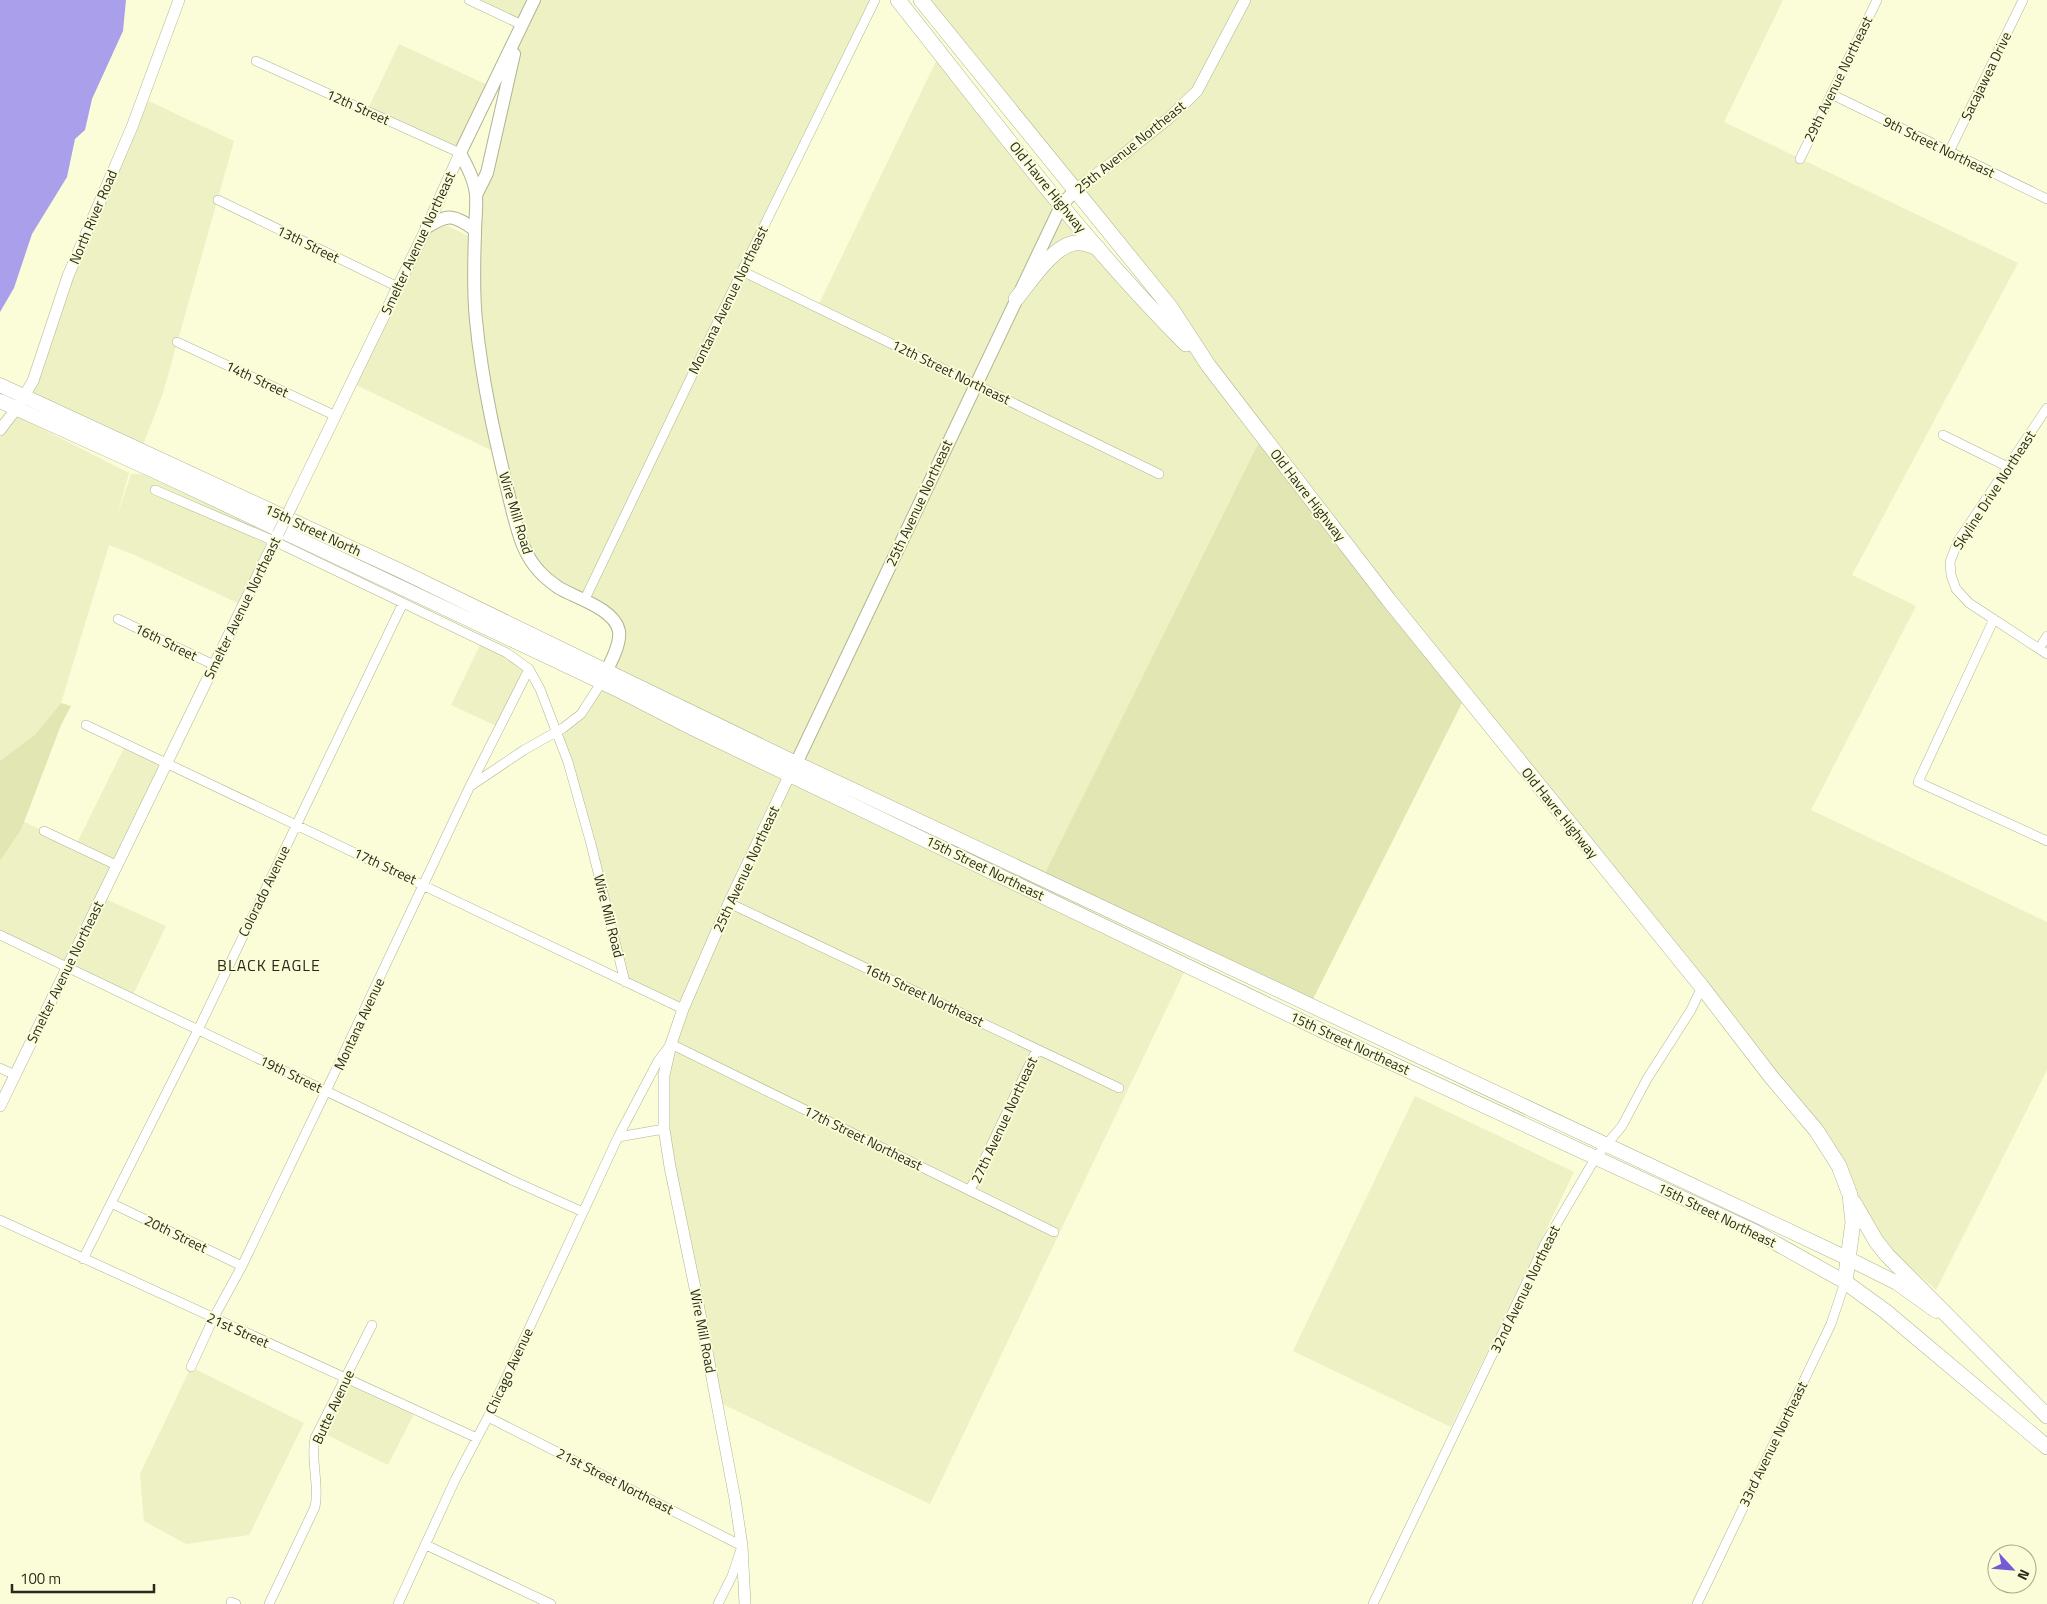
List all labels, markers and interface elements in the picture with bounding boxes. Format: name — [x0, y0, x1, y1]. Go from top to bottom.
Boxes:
street label: 29th Avenue Northeast — [1798, 12, 1877, 145]
street label: Sacajawea Drive — [1955, 28, 2016, 124]
street label: 12th Street — [323, 83, 393, 130]
street label: 25th Avenue Northeast — [1070, 95, 1190, 198]
street label: 9th Street Northeast — [1880, 110, 1999, 183]
street label: Old Havre Highway — [1005, 136, 1092, 237]
street label: North River Road — [63, 166, 122, 267]
street label: Smelter Avenue Northeast — [375, 168, 460, 318]
street label: 13th Street — [273, 219, 343, 268]
street label: Montana Avenue Northeast — [682, 222, 773, 377]
street label: 12th Street Northeast — [888, 334, 1014, 410]
street label: 14th Street — [222, 355, 292, 402]
street label: Skyline Drive Northeast — [1947, 426, 2040, 553]
street label: 25th Avenue Northeast — [880, 436, 957, 570]
street label: Old Havre Highway — [1266, 444, 1351, 546]
street label: Wire Mill Road — [494, 469, 539, 557]
street label: 15th Street North — [261, 498, 365, 561]
street label: Smelter Avenue Northeast — [198, 533, 285, 682]
street label: 16th Street — [131, 617, 201, 666]
street label: Old Havre Highway — [1517, 762, 1604, 863]
street label: 25th Avenue Northeast — [707, 802, 784, 936]
street label: 15th Street Northeast — [922, 830, 1048, 906]
street label: Colorado Avenue — [232, 842, 295, 940]
street label: 17th Street — [350, 842, 420, 889]
street label: Wire Mill Road — [589, 872, 630, 960]
street label: Smelter Avenue Northeast — [21, 897, 108, 1046]
district label: BLACK EAGLE — [217, 953, 321, 977]
street label: 16th Street Northeast — [861, 958, 988, 1032]
street label: Montana Avenue — [328, 974, 389, 1073]
street label: 15th Street Northeast — [1287, 1006, 1414, 1080]
street label: 19th Street — [256, 1049, 326, 1098]
street label: 27th Avenue Northeast — [965, 1053, 1042, 1187]
street label: 17th Street Northeast — [800, 1100, 926, 1176]
street label: 15th Street Northeast — [1654, 1177, 1780, 1253]
street label: 20th Street — [141, 1209, 211, 1258]
street label: 32nd Avenue Northeast — [1484, 1221, 1565, 1356]
street label: Wire Mill Road — [685, 1287, 722, 1375]
street label: 21st Street — [204, 1306, 273, 1353]
street label: Chicago Avenue — [479, 1324, 538, 1417]
street label: Butte Avenue — [306, 1366, 359, 1447]
street label: 33rd Avenue Northeast — [1733, 1377, 1812, 1510]
street label: 21st Street Northeast — [553, 1442, 678, 1519]
north arrow — [1987, 1544, 2037, 1594]
scale bar — [12, 1562, 155, 1594]
text: N — [2013, 1566, 2036, 1584]
text: 100 m — [20, 1567, 61, 1590]

